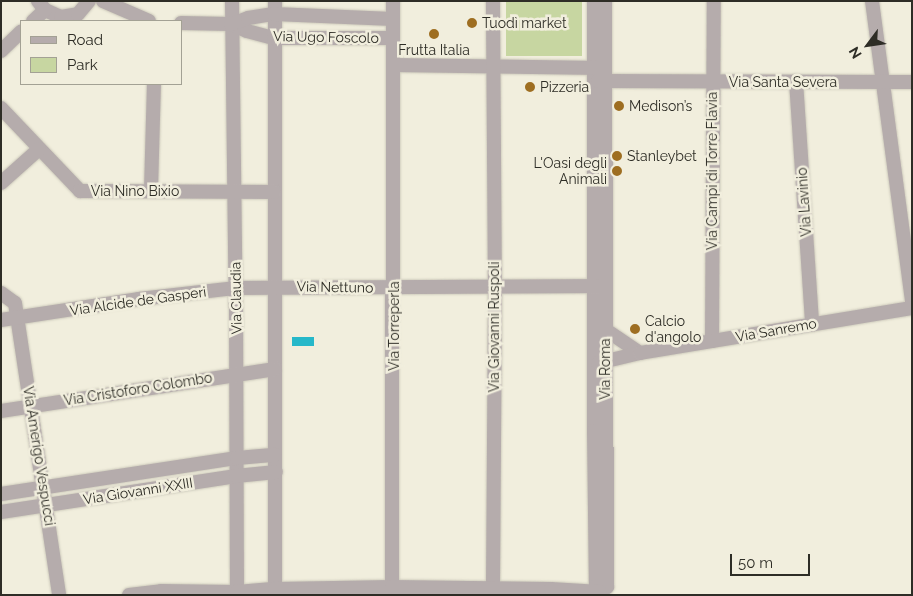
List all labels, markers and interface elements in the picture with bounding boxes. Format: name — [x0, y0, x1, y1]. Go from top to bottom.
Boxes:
place label: Tuodì market — [482, 15, 567, 31]
marker: Tuodì market — [466, 17, 478, 29]
legend — [20, 20, 182, 85]
north arrow — [843, 20, 893, 70]
street label: Via Ugo Foscolo — [273, 28, 379, 46]
marker: Frutta Italia — [428, 28, 440, 40]
text: Road — [67, 31, 103, 49]
place label: Frutta Italia — [398, 42, 470, 58]
text: N — [846, 44, 865, 61]
text: Park — [67, 56, 98, 74]
street label: Via Santa Severa — [729, 74, 837, 90]
place label: Pizzeria — [540, 79, 589, 95]
marker: Pizzeria — [524, 81, 536, 93]
street label: Via Campi di Torre Flavia — [704, 92, 720, 250]
place label: Medison’s — [629, 98, 692, 114]
marker: Medison’s — [613, 100, 625, 112]
place label: Stanleybet — [627, 148, 697, 164]
marker: Stanleybet — [611, 150, 623, 162]
place label: L'Oasi degli Animali — [534, 155, 607, 188]
marker: L'Oasi degli Animali — [611, 165, 623, 177]
street label: Via Lavinio — [793, 167, 815, 237]
street label: Via Nino Bixio — [91, 183, 179, 199]
street label: Via Claudia — [227, 262, 245, 334]
street label: Via Giovanni Ruspoli — [486, 262, 502, 392]
street label: Via Nettuno — [296, 278, 374, 296]
street label: Via Torreperla — [386, 281, 402, 371]
street label: Via Alcide de Gasperi — [69, 283, 207, 319]
place label: Calcio d'angolo — [645, 313, 701, 346]
street label: Via Sanremo — [734, 315, 818, 345]
marker: Calcio d'angolo — [629, 323, 641, 335]
street label: Via Roma — [597, 338, 613, 400]
street label: Via Cristoforo Colombo — [63, 369, 213, 409]
street label: Via Amerigo Vespucci — [20, 385, 58, 527]
street label: Via Giovanni XXIII — [82, 474, 194, 508]
scale bar — [733, 544, 813, 576]
text: 50 m — [738, 554, 773, 572]

